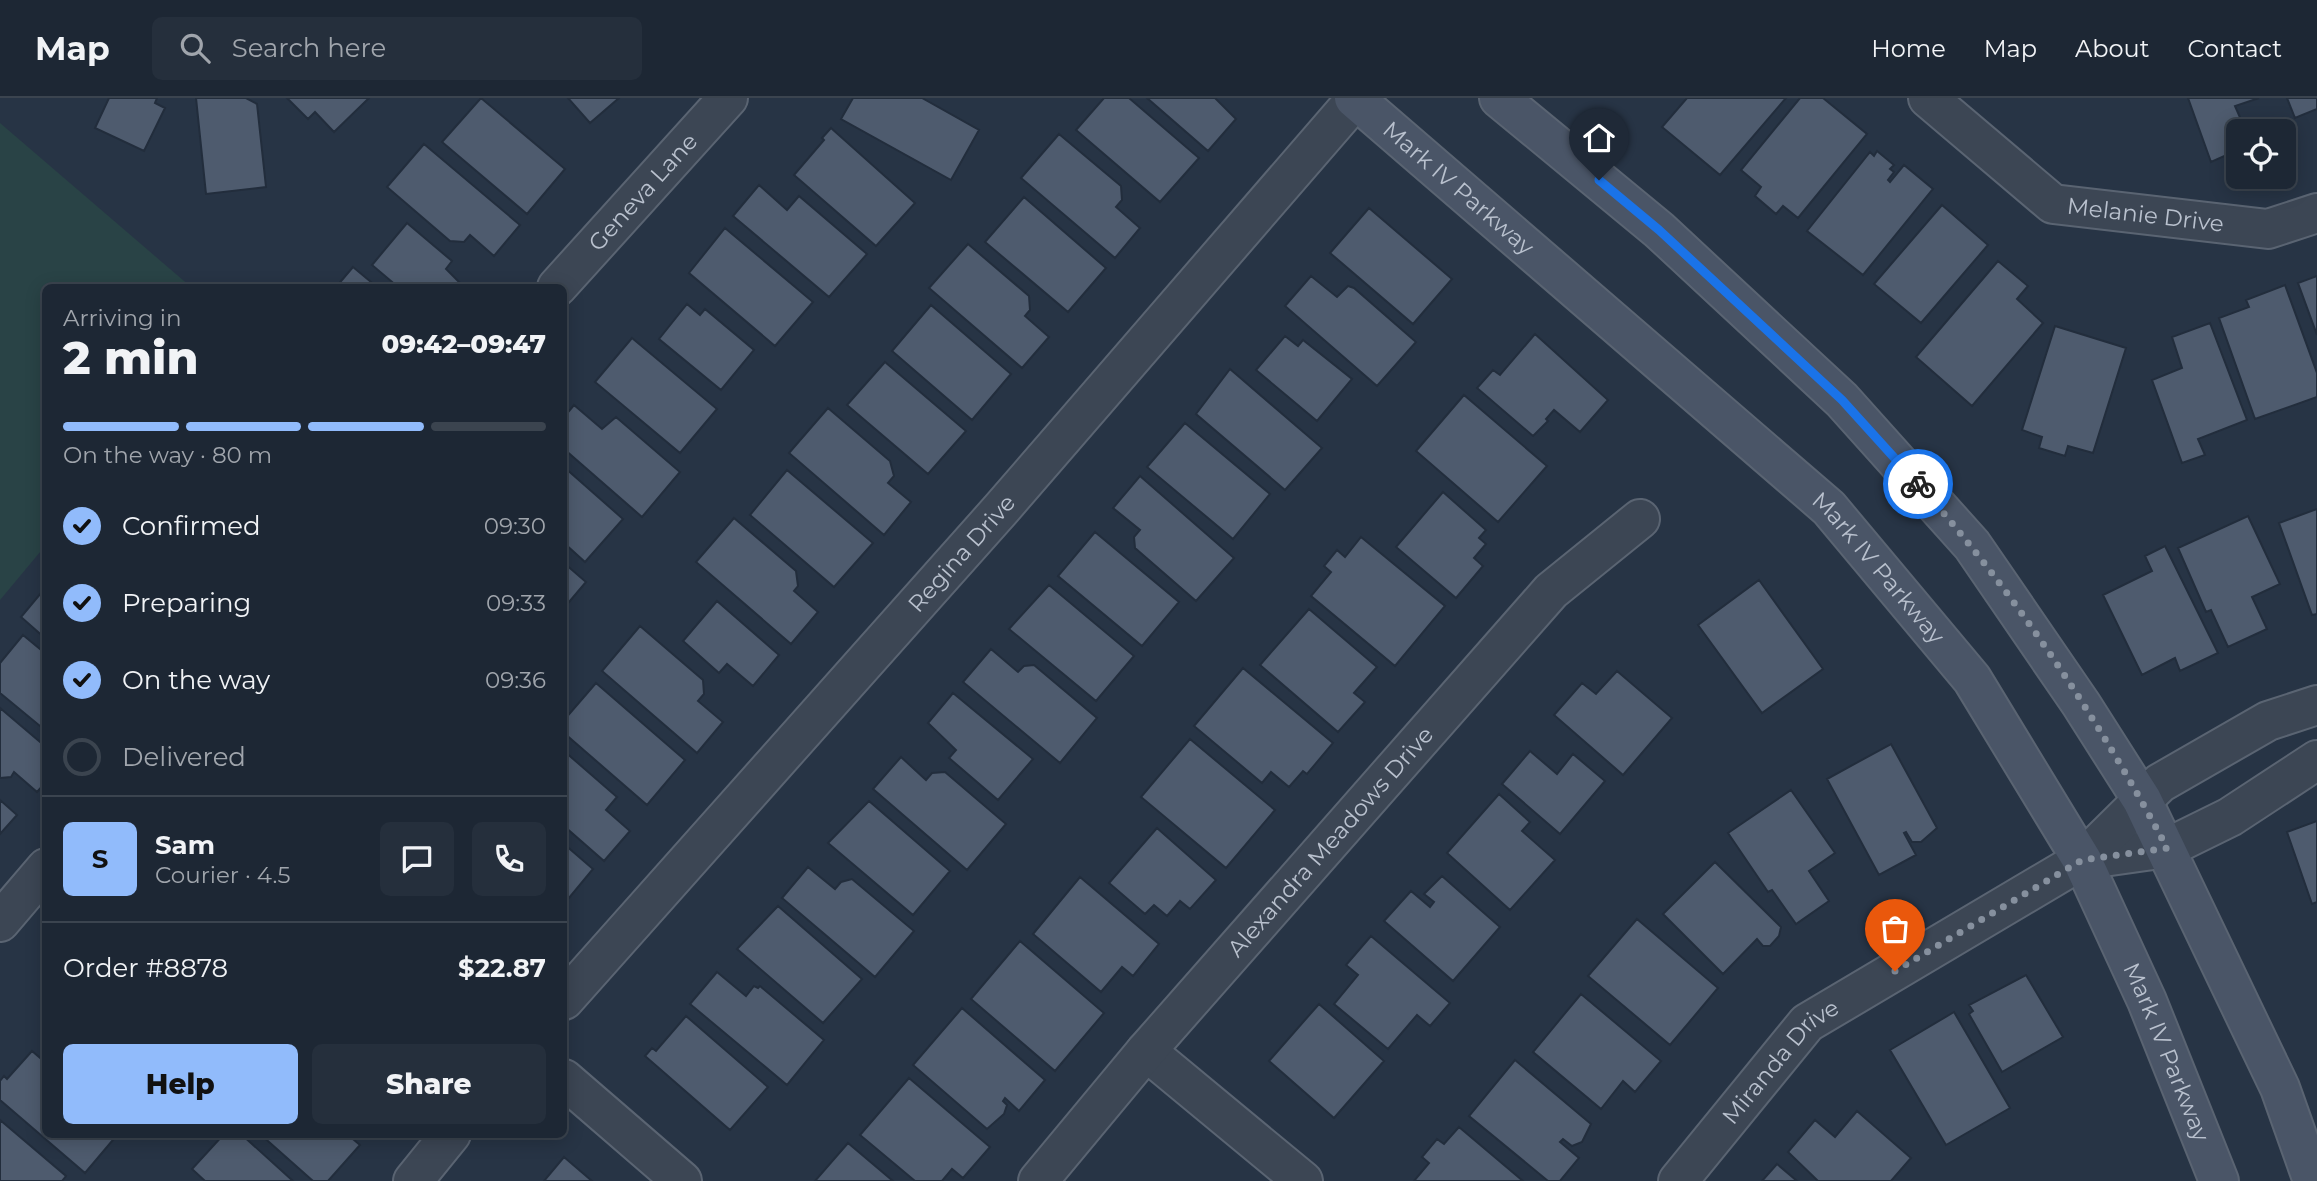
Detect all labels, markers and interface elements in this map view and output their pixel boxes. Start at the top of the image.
search box [152,17,642,80]
text: Map [35,28,110,68]
icon: search [176,29,214,67]
text: Search here [232,32,386,64]
text: Home [1871,34,1946,63]
text: Map [1984,34,2037,63]
text: About [2075,34,2149,63]
text: Contact [2187,34,2282,63]
pin [1569,108,1629,180]
street label: Mark IV Parkway [1377,115,1540,261]
icon: home [1580,119,1618,157]
map controls [2226,119,2296,189]
button: locate [2226,119,2296,189]
street label: Geneva Lane [582,127,703,257]
street label: Melanie Drive [2066,192,2225,238]
text: Arriving in [63,304,182,332]
text: 09:42–09:47 [382,328,546,360]
text: 2 min [63,329,198,386]
text: On the way · 80 m [63,441,272,469]
courier [1883,449,1953,519]
icon: bike [1899,465,1937,503]
street label: Mark IV Parkway [1806,486,1951,650]
street label: Regina Drive [902,489,1021,618]
icon: check [63,507,101,545]
text: Confirmed [122,510,261,542]
text: 09:30 [484,512,546,540]
icon: check [63,584,101,622]
text: Preparing [122,587,251,619]
text: 09:33 [486,589,546,617]
icon: check [63,661,101,699]
text: On the way [122,664,270,696]
text: 09:36 [485,666,546,694]
street label: Alexandra Meadows Drive [1222,721,1439,962]
text: Delivered [122,741,246,773]
button: chat [380,822,454,896]
button: phone [472,822,546,896]
text: Sam [155,829,215,861]
text: S [92,843,108,875]
text: Courier · 4.5 [155,861,290,889]
pin [1865,899,1925,971]
icon: bag [1876,910,1914,948]
text: Order #8878 [63,952,228,984]
text: $22.87 [458,952,546,984]
street label: Mark IV Parkway [2117,958,2216,1146]
street label: Miranda Drive [1716,993,1844,1130]
button: Help [63,1044,298,1124]
button: Share [312,1044,546,1124]

